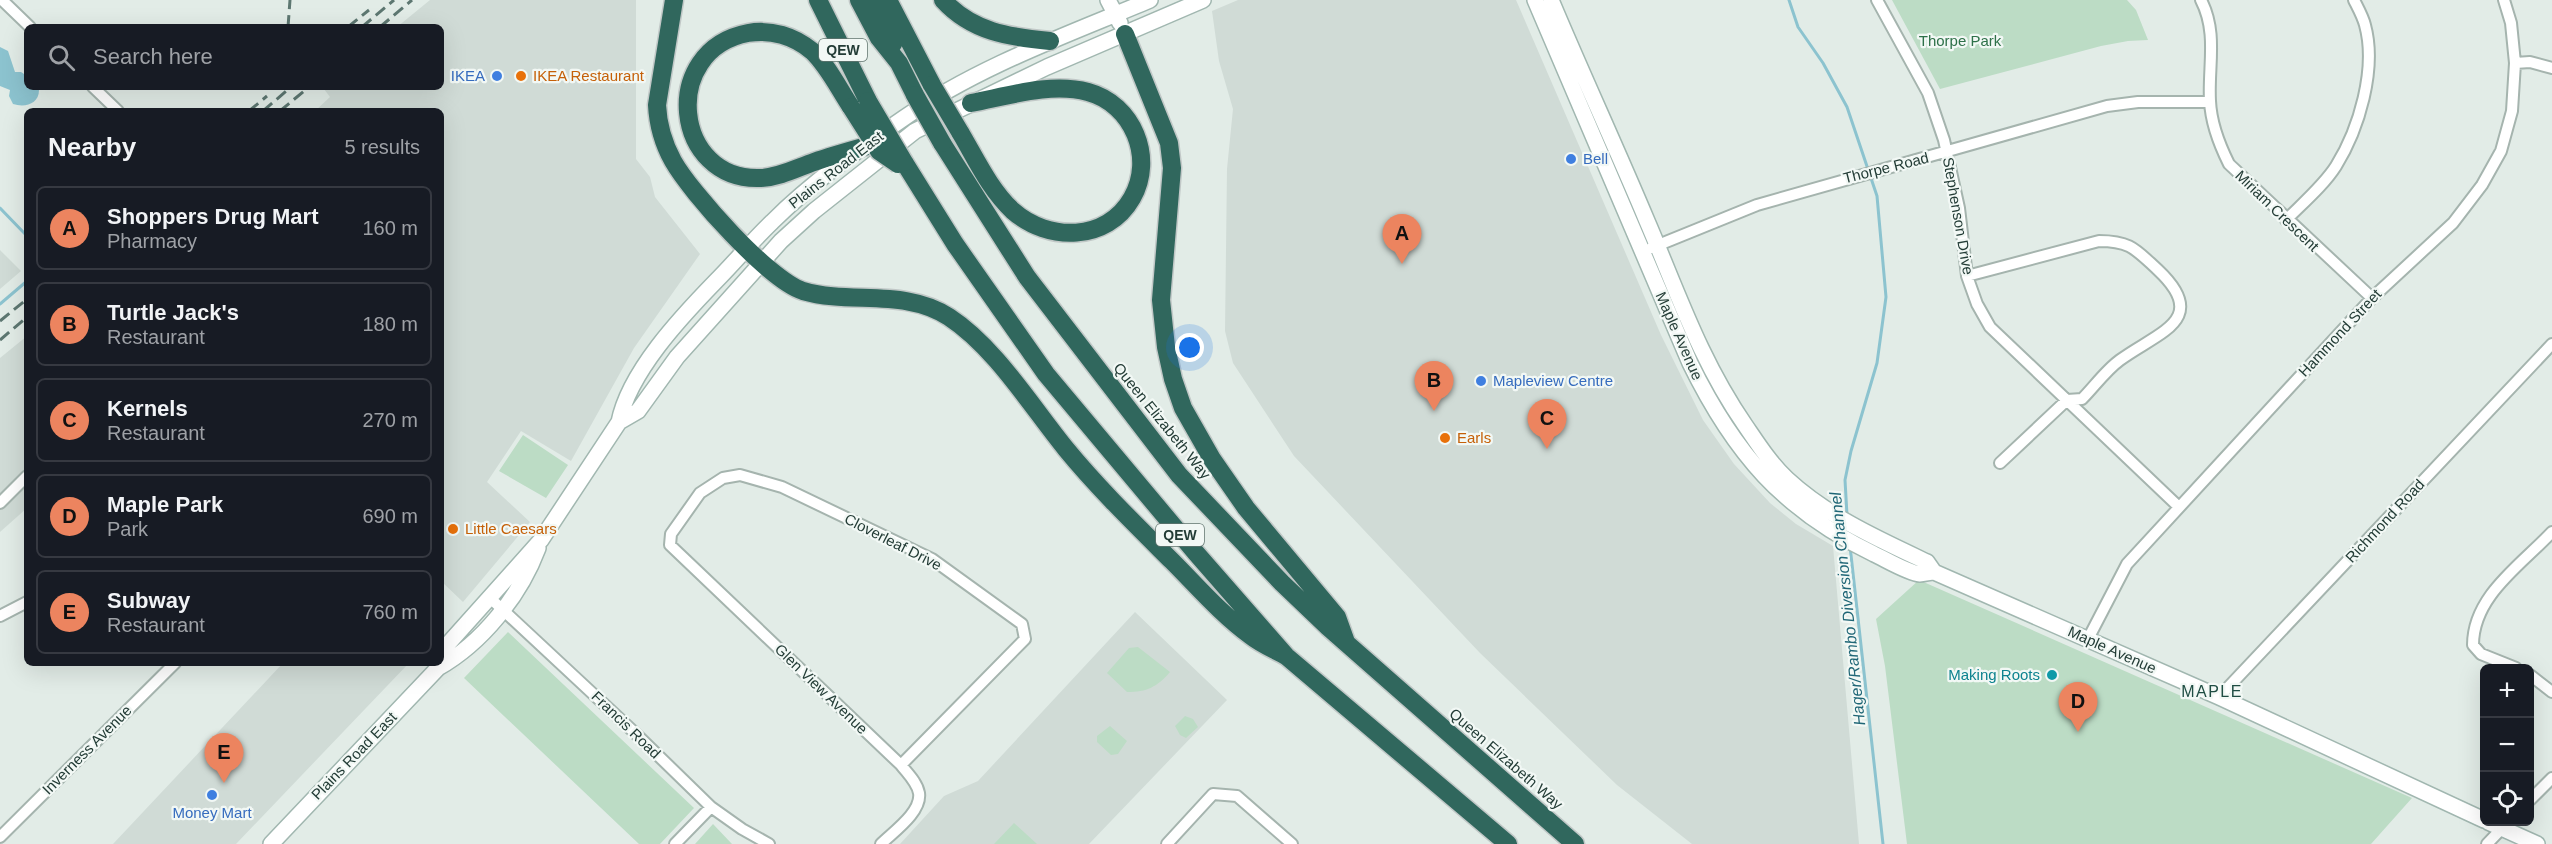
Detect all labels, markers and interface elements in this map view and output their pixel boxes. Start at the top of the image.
search box [24,24,444,90]
park label: Thorpe Park [1919,32,2002,49]
road number: QEW [819,39,867,61]
icon: search [45,41,78,74]
text: Search here [93,44,213,69]
place label: IKEA [451,67,485,84]
place label: IKEA Restaurant [533,67,645,84]
marker: IKEA [490,69,504,83]
marker: IKEA Restaurant [514,69,528,83]
street label: Plains Road East [785,127,887,212]
text: Nearby [48,132,136,162]
text: 5 results [344,136,420,158]
street label: Thorpe Road [1841,149,1930,186]
place label: Bell [1583,150,1608,167]
marker: Bell [1564,152,1578,166]
street label: Stephenson Drive [1940,156,1977,276]
street label: Miriam Crescent [2232,167,2323,255]
text: Shoppers Drug Mart [107,204,318,229]
pin: A [1382,214,1422,264]
text: A [62,217,77,239]
text: 160 m [362,217,418,239]
text: Pharmacy [107,230,197,252]
street label: Hammond Street [2295,285,2385,380]
street label: Maple Avenue [1652,289,1707,383]
text: Turtle Jack's [107,300,239,325]
text: B [62,313,77,335]
text: 180 m [362,313,418,335]
text: Restaurant [107,326,205,348]
your location [1175,333,1204,362]
street label: Queen Elizabeth Way [1110,359,1215,483]
pin: B [1414,362,1454,411]
place label: Mapleview Centre [1493,372,1613,389]
marker: Mapleview Centre [1474,374,1488,388]
text: Kernels [107,396,188,421]
pin: C [1528,400,1566,449]
text: C [62,409,77,431]
text: 270 m [362,409,418,431]
text: Restaurant [107,422,205,444]
place label: Earls [1457,429,1491,446]
marker: Earls [1438,431,1452,445]
street label: Richmond Road [2342,476,2428,566]
water label: Hager/Rambo Diversion Channel [1827,491,1868,727]
text: Maple Park [107,492,223,517]
text: D [62,505,77,527]
text: 690 m [362,505,418,527]
street label: Cloverleaf Drive [842,510,945,573]
text: Park [107,518,148,540]
place label: Little Caesars [465,520,557,537]
marker: Little Caesars [446,522,460,536]
road number: QEW [1156,524,1204,546]
text: Subway [107,588,190,613]
text: E [63,601,76,623]
text: 760 m [362,601,418,623]
text: Restaurant [107,614,205,636]
street label: Maple Avenue [2065,622,2159,677]
street label: Glen View Avenue [772,640,871,737]
map controls [2480,664,2534,826]
button: + [2480,664,2534,718]
place label: Making Roots [1948,666,2040,683]
marker: Making Roots [2045,668,2059,682]
pin: D [2058,682,2098,732]
district label: MAPLE [2181,683,2243,700]
street label: Francis Road [588,688,664,762]
street label: Inverness Avenue [39,702,135,798]
street label: Queen Elizabeth Way [1446,705,1567,813]
street label: Plains Road East [308,708,400,803]
button: − [2480,718,2534,772]
pin: E [204,734,244,783]
button: locate [2480,772,2534,826]
marker: Money Mart [205,788,219,802]
place label: Money Mart [172,804,252,821]

